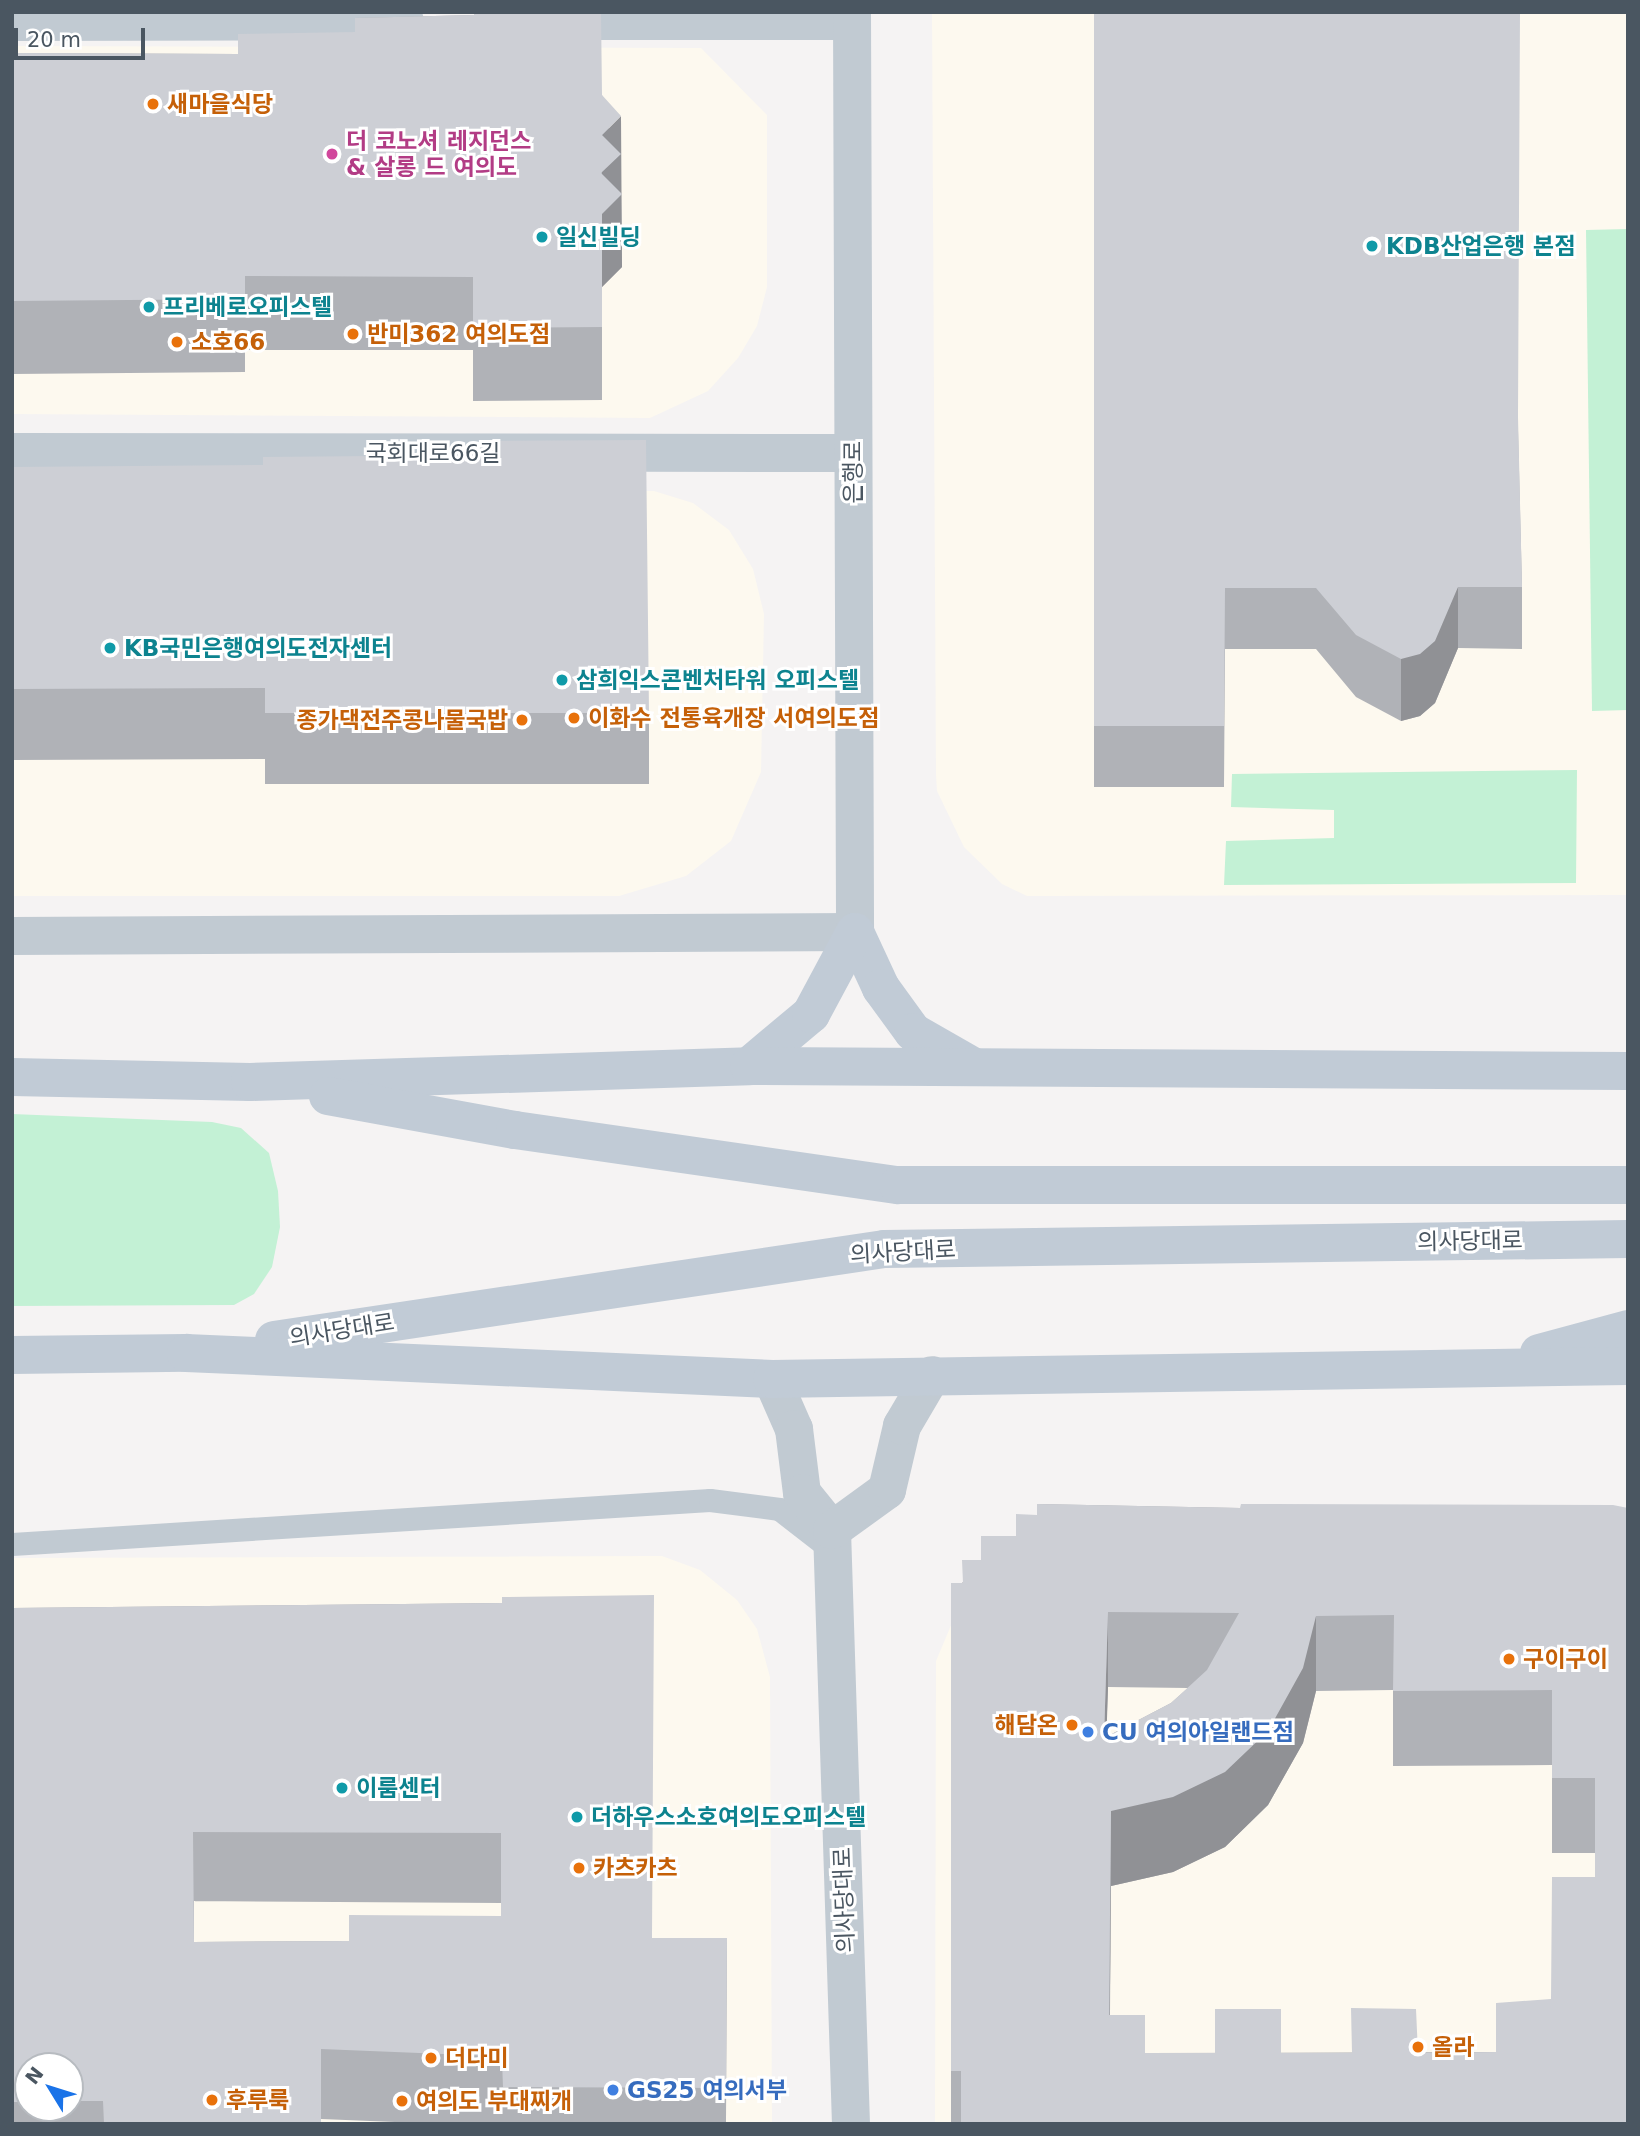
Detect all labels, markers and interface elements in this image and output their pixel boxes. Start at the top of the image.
scale bar [18,14,149,58]
text: 20 m [27,28,81,52]
place label: 새마을식당 [167,90,273,118]
marker: 새마을식당 [145,96,161,112]
place label: 더 코노셔 레지던스 & 살롱 드 여의도 [346,127,531,181]
marker: 더 코노셔 레지던스 & 살롱 드 여의도 [324,146,340,162]
place label: 일신빌딩 [556,223,641,251]
marker: 일신빌딩 [534,229,550,245]
place label: KDB산업은행 본점 [1386,232,1575,260]
marker: KDB산업은행 본점 [1364,238,1380,254]
place label: 프리베로오피스텔 [163,293,332,321]
marker: 프리베로오피스텔 [141,299,157,315]
place label: 반미362 여의도점 [367,320,550,348]
marker: 반미362 여의도점 [345,326,361,342]
place label: 소호66 [191,328,265,356]
marker: 소호66 [169,334,185,350]
street label: 국회대로66길 [365,439,501,467]
street label: 은행로 [839,440,867,504]
place label: KB국민은행여의도전자센터 [124,634,392,662]
marker: KB국민은행여의도전자센터 [102,640,118,656]
place label: 삼희익스콘벤처타워 오피스텔 [576,666,859,694]
marker: 삼희익스콘벤처타워 오피스텔 [554,672,570,688]
place label: 이화수 전통육개장 서여의도점 [588,704,879,732]
place label: 종가댁전주콩나물국밥 [296,706,508,734]
marker: 이화수 전통육개장 서여의도점 [566,710,582,726]
marker: 종가댁전주콩나물국밥 [514,712,530,728]
street label: 의사당대로 [1417,1226,1523,1256]
street label: 의사당대로 [849,1235,957,1269]
street label: 의사당대로 [288,1308,396,1352]
place label: 구이구이 [1523,1645,1608,1673]
marker: 구이구이 [1501,1651,1517,1667]
place label: 해담온 [995,1711,1058,1739]
marker: 해담온 [1064,1717,1080,1733]
place label: CU 여의아일랜드점 [1102,1718,1294,1746]
marker: CU 여의아일랜드점 [1080,1724,1096,1740]
place label: 이룸센터 [356,1774,441,1802]
marker: 이룸센터 [334,1780,350,1796]
place label: 더하우스소호여의도오피스텔 [591,1803,866,1831]
marker: 더하우스소호여의도오피스텔 [569,1809,585,1825]
street label: 의사당대로 [828,1847,860,1953]
place label: 카츠카츠 [593,1854,678,1882]
marker: 카츠카츠 [571,1860,587,1876]
place label: 올라 [1432,2033,1474,2061]
marker: 올라 [1410,2039,1426,2055]
place label: 더다미 [445,2044,508,2072]
marker: 더다미 [423,2050,439,2066]
north arrow [14,2052,84,2122]
text: N [20,2062,48,2088]
place label: GS25 여의서부 [627,2076,787,2104]
marker: GS25 여의서부 [605,2082,621,2098]
place label: 후루룩 [226,2086,289,2114]
place label: 여의도 부대찌개 [416,2087,572,2115]
marker: 후루룩 [204,2092,220,2108]
marker: 여의도 부대찌개 [394,2093,410,2109]

